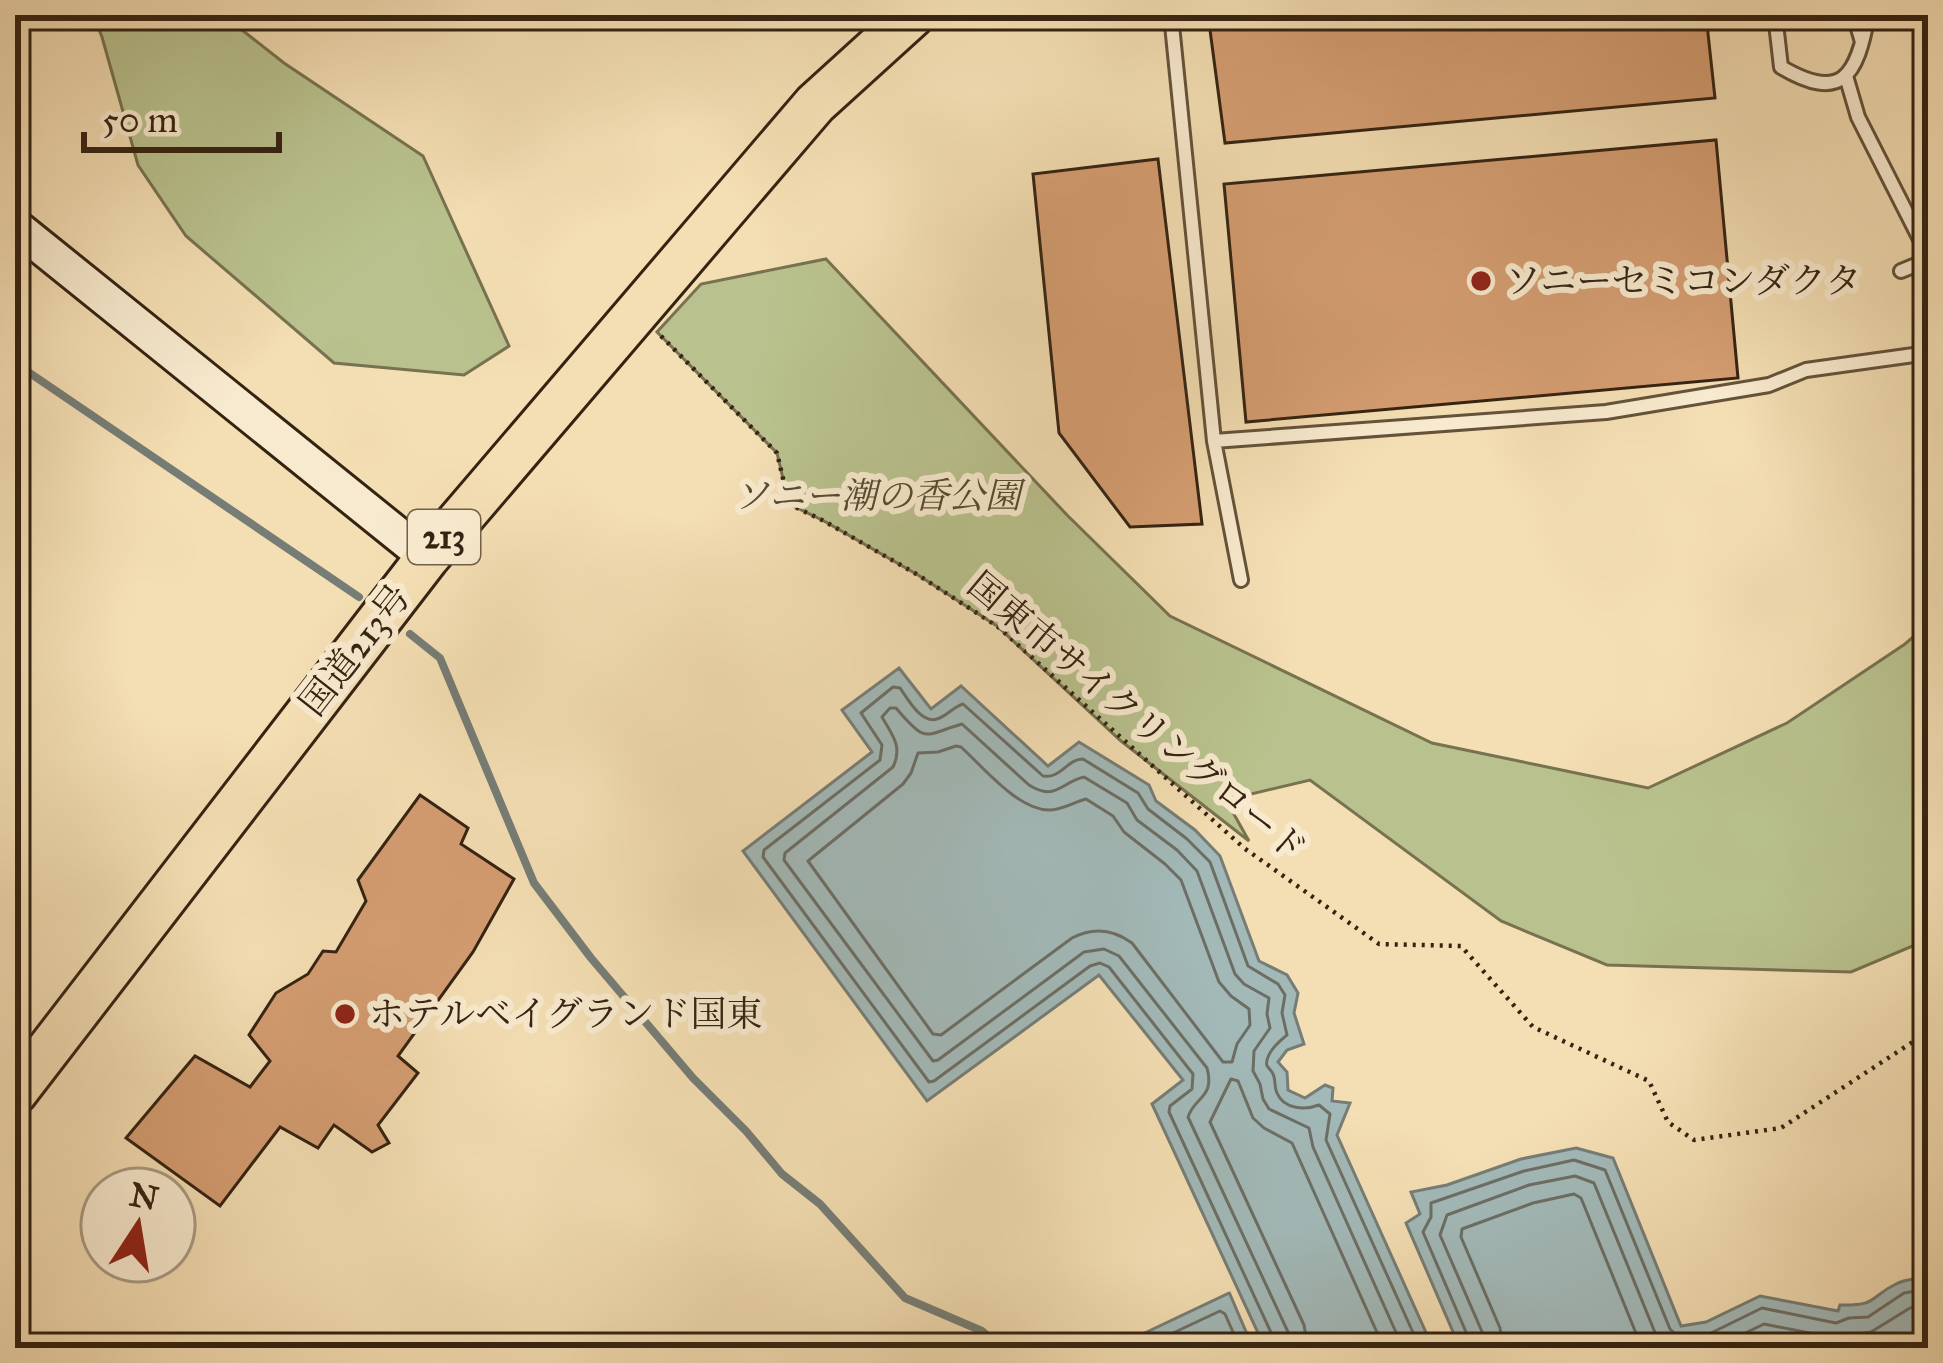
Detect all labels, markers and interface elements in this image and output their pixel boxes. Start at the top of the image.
scale bar [84,78,279,152]
text: 50 m [102,98,178,142]
place label: ソニーセミコンダクタ [1505,259,1861,303]
marker: ソニーセミコンダクタ [1468,268,1494,294]
park label: ソニー潮の香公園 [733,474,1026,518]
road number: 213 [408,510,480,564]
street label: 国東市サイクリングロード [959,563,1315,871]
street label: 国道213号 [290,576,420,724]
place label: ホテルベイグランド国東 [369,992,762,1036]
marker: ホテルベイグランド国東 [332,1001,358,1027]
north arrow [78,1165,198,1285]
text: N [126,1174,162,1219]

